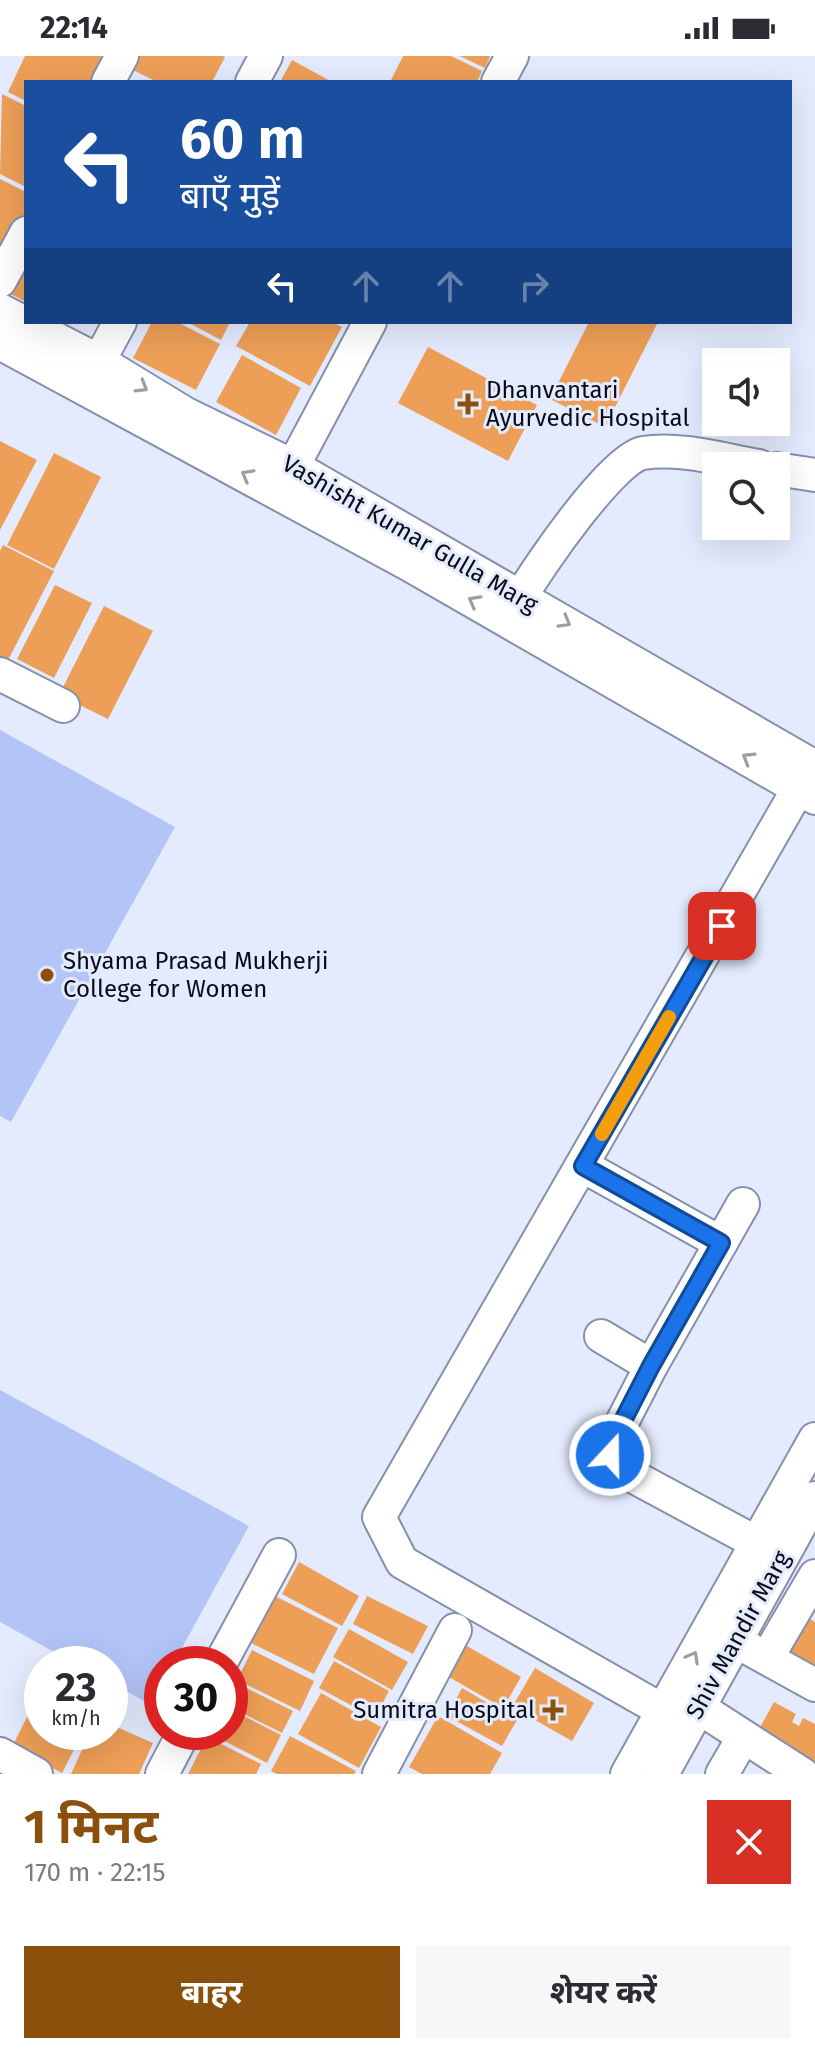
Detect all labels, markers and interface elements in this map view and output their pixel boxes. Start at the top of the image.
text: 22:14 [40,10,108,46]
text: 60 m [180,106,305,173]
icon: left [48,112,152,216]
text: बाएँ मुड़ें [180,174,280,218]
icon: left [260,264,304,308]
icon: ahead [344,264,388,308]
icon: ahead [428,264,472,308]
icon: right [512,264,556,308]
map controls [702,348,790,540]
button: sound [702,348,790,436]
place label: Dhanvantari Ayurvedic Hospital [486,376,689,432]
one-way arrow [133,377,148,393]
marker: Dhanvantari Ayurvedic Hospital [457,393,479,415]
street label: Vashisht Kumar Gulla Marg [277,449,543,619]
button: search [702,452,790,540]
one-way arrow [240,469,255,484]
one-way arrow [468,595,483,611]
one-way arrow [556,612,571,628]
one-way arrow [742,753,757,768]
pin [688,892,756,960]
icon: arrive [700,904,744,948]
place label: Shyama Prasad Mukherji College for Women [63,947,328,1003]
marker: Shyama Prasad Mukherji College for Women [38,966,56,984]
position arrow [568,1413,652,1497]
street label: Shiv Mandir Marg [680,1546,796,1724]
speed limit sign: 30 [144,1646,248,1750]
one-way arrow [683,1651,699,1666]
text: 23 [55,1664,97,1712]
place label: Sumitra Hospital [353,1696,535,1724]
marker: Sumitra Hospital [542,1699,564,1721]
text: km/h [51,1706,101,1730]
text: 1 मिनट [24,1798,158,1856]
button: close [707,1800,791,1884]
text: 170 m · 22:15 [24,1857,165,1888]
button: बाहर [24,1946,400,2038]
button: शेयर करें [416,1946,791,2038]

